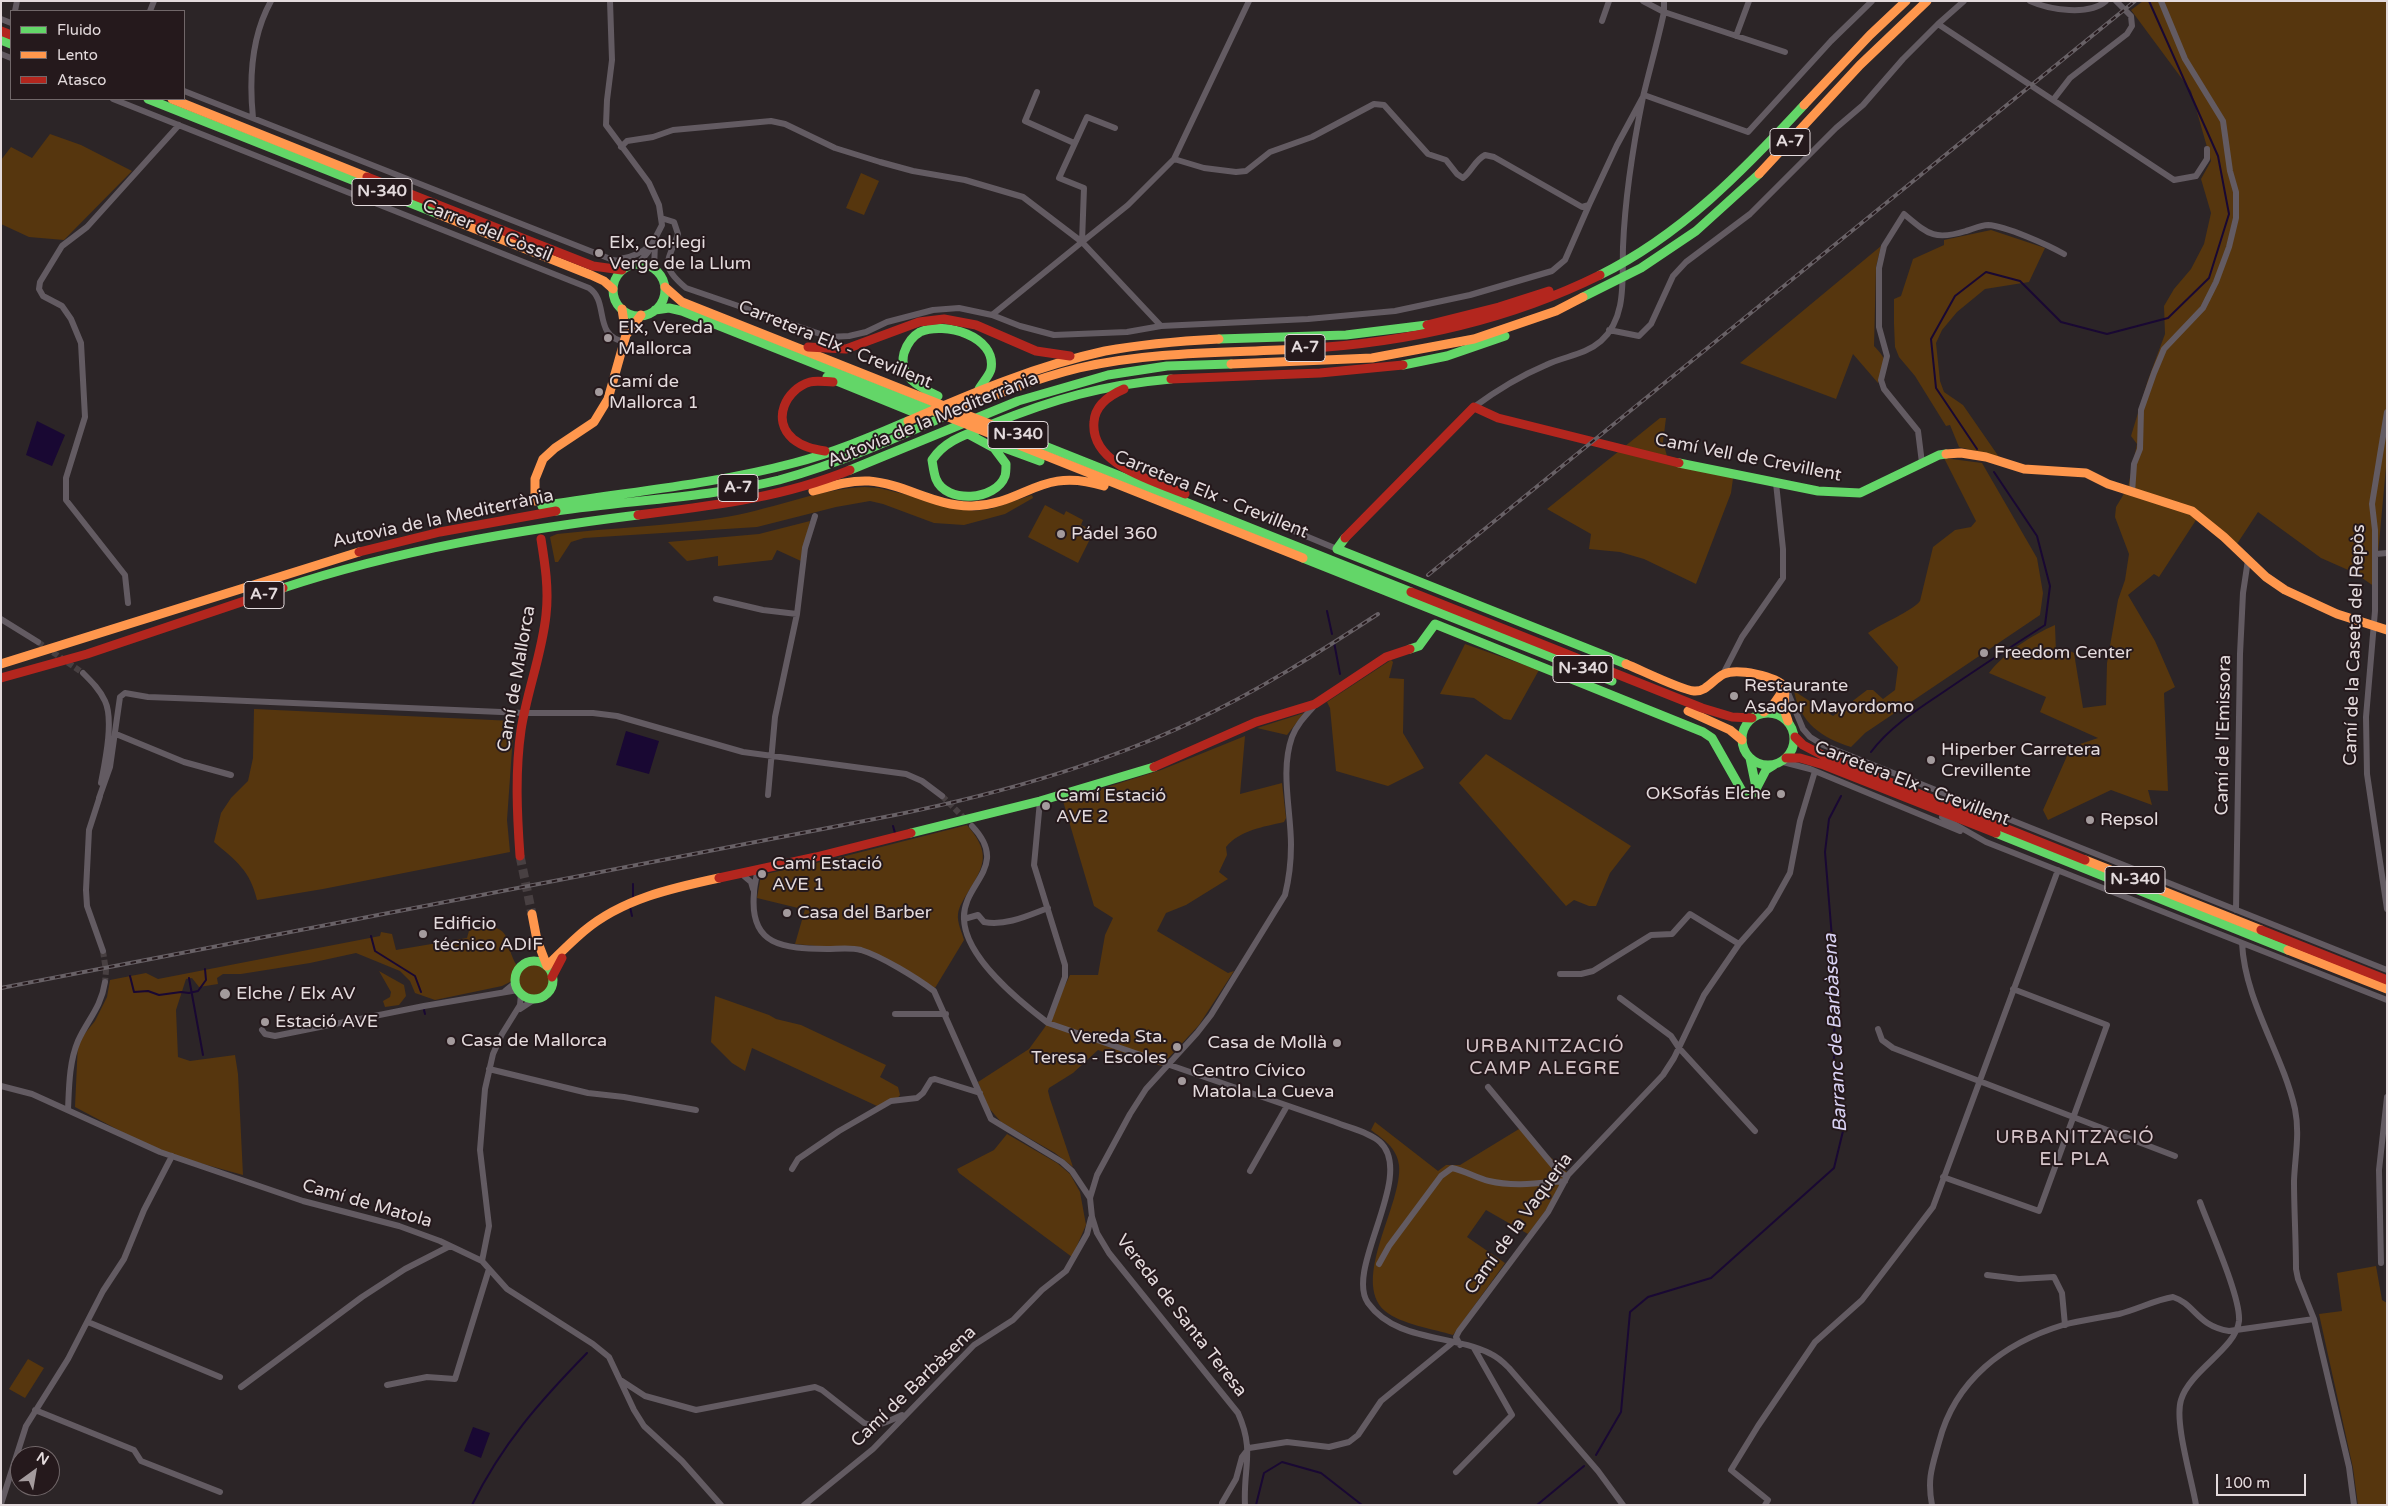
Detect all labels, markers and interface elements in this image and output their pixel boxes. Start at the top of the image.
legend [10,10,185,100]
text: Fluido [57,21,101,39]
text: Lento [57,46,98,64]
text: Atasco [57,71,106,89]
road number: A-7 [1770,128,1810,156]
road number: N-340 [352,178,412,206]
street label: Carrer del Còssil [419,195,555,267]
place label: Elx, Col·legi Verge de la Llum [609,232,751,274]
marker: Elx, Col·legi Verge de la Llum [593,247,605,259]
street label: Carretera Elx - Crevillent [735,296,935,394]
place label: Elx, Vereda Mallorca [618,317,713,359]
marker: Elx, Vereda Mallorca [602,332,614,344]
road number: A-7 [1285,334,1325,362]
street label: Autovia de la Mediterrània [824,368,1042,472]
place label: Camí de Mallorca 1 [609,371,699,414]
marker: Camí de Mallorca 1 [593,386,605,398]
road number: N-340 [988,422,1048,448]
street label: Camí Vell de Crevillent [1653,429,1843,487]
street label: Carretera Elx - Crevillent [1111,446,1311,544]
road number: A-7 [718,474,758,502]
street label: Autovia de la Mediterrània [330,485,556,553]
place label: Pádel 360 [1071,523,1157,545]
street label: Camí de la Caseta del Repòs [2340,524,2370,766]
marker: Pádel 360 [1055,528,1067,540]
road number: A-7 [244,582,284,608]
street label: Camí de Mallorca [493,604,541,754]
place label: Freedom Center [1994,642,2132,664]
marker: Freedom Center [1978,647,1990,659]
street label: Camí de l'Emissora [2212,655,2236,815]
road number: N-340 [1553,656,1613,682]
place label: Restaurante Asador Mayordomo [1744,675,1914,718]
marker: Restaurante Asador Mayordomo [1728,690,1740,702]
street label: Carretera Elx - Crevillent [1811,737,2013,831]
place label: Hiperber Carretera Crevillente [1941,739,2101,782]
marker: Hiperber Carretera Crevillente [1925,754,1937,766]
place label: OKSofás Elche [1646,783,1771,805]
place label: Camí Estació AVE 2 [1056,785,1166,828]
marker: OKSofás Elche [1775,788,1787,800]
marker: Camí Estació AVE 2 [1040,800,1052,812]
place label: Repsol [2100,809,2158,831]
marker: Repsol [2084,814,2096,826]
place label: Camí Estació AVE 1 [772,853,882,896]
road number: N-340 [2105,866,2165,894]
marker: Camí Estació AVE 1 [756,868,768,880]
place label: Casa del Barber [797,902,932,924]
marker: Casa del Barber [781,907,793,919]
place label: Edificio técnico ADIF [433,913,543,956]
marker: Edificio técnico ADIF [417,928,429,940]
water label: Barranc de Barbàsena [1819,933,1853,1133]
place label: Elche / Elx AV [236,983,356,1005]
marker: Elche / Elx AV [218,987,232,1001]
place label: Estació AVE [275,1011,378,1033]
marker: Estació AVE [259,1016,271,1028]
place label: Vereda Sta. Teresa - Escoles [1031,1026,1167,1068]
place label: Casa de Mallorca [461,1030,607,1052]
place label: Casa de Mollà [1208,1032,1327,1054]
marker: Casa de Mallorca [445,1035,457,1047]
district label: URBANITZACIÓ CAMP ALEGRE [1464,1036,1626,1080]
marker: Casa de Mollà [1331,1037,1343,1049]
marker: Vereda Sta. Teresa - Escoles [1171,1041,1183,1053]
place label: Centro Cívico Matola La Cueva [1192,1060,1334,1102]
marker: Centro Cívico Matola La Cueva [1176,1075,1188,1087]
district label: URBANITZACIÓ EL PLA [1994,1127,2156,1171]
street label: Camí de la Vaqueria [1460,1149,1578,1299]
street label: Camí de Matola [300,1175,434,1233]
street label: Vereda de Santa Teresa [1111,1231,1251,1401]
street label: Camí de Barbàsena [847,1322,981,1452]
north arrow [10,1446,60,1496]
text: N [33,1449,52,1469]
scale bar [2218,1464,2308,1496]
text: 100 m [2224,1474,2270,1492]

